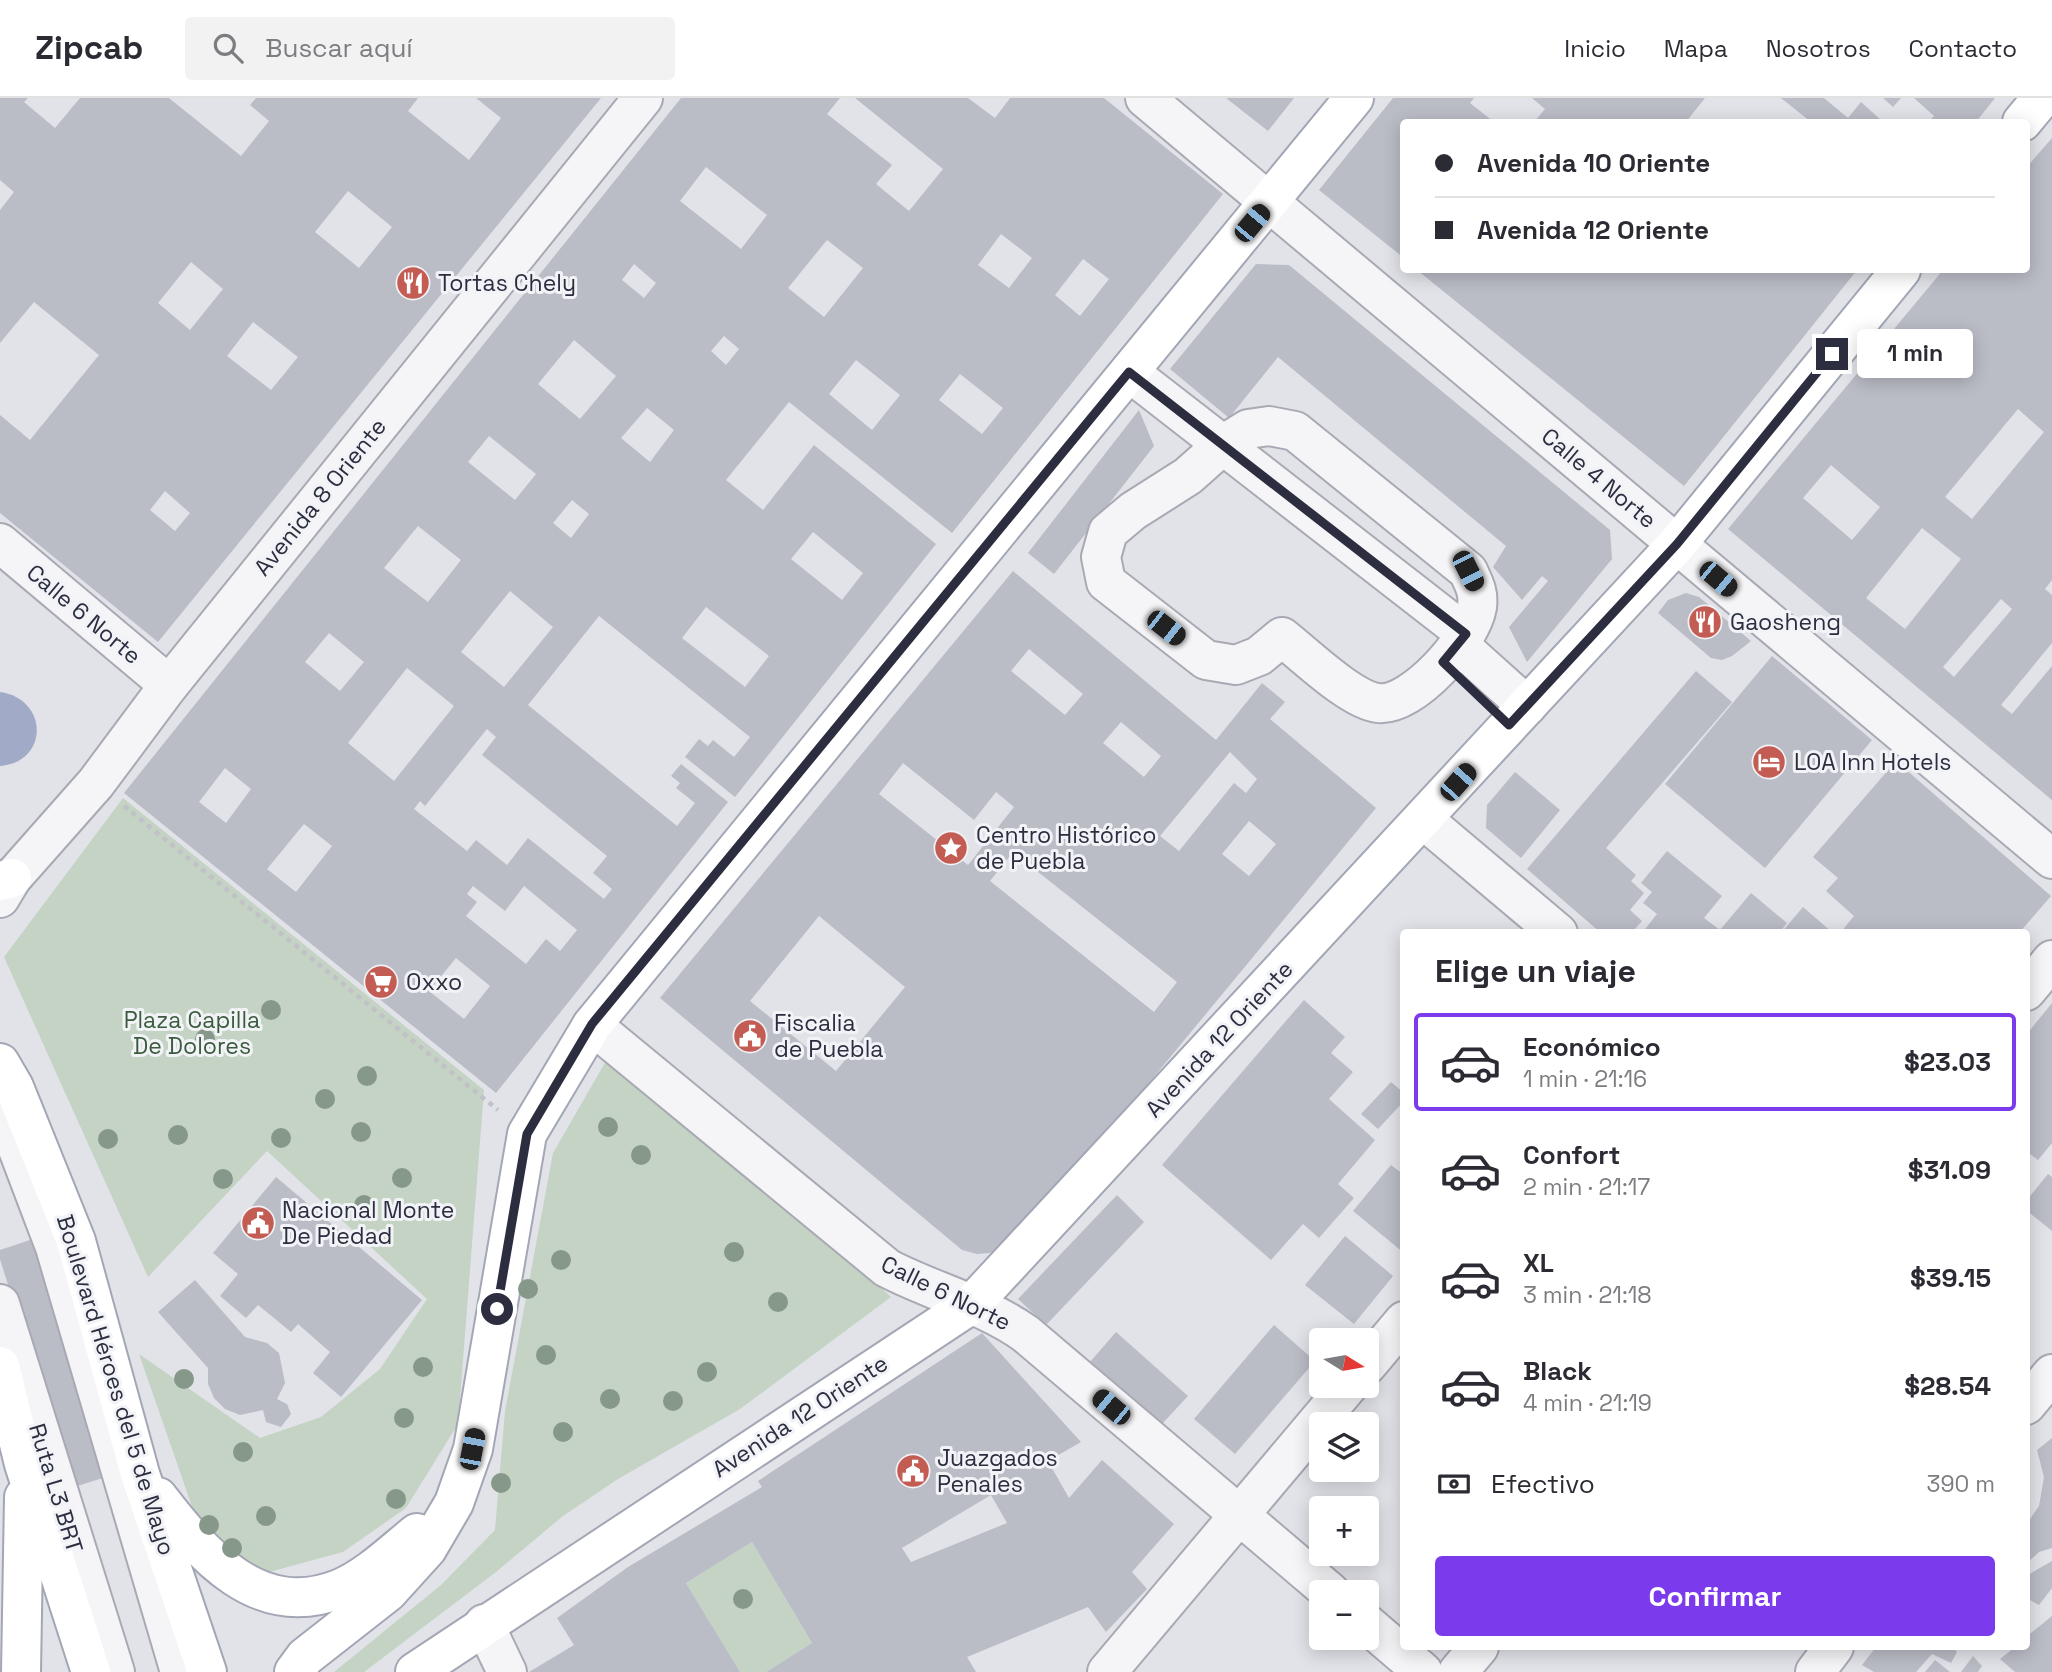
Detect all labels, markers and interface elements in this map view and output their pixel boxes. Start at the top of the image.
search box [185,17,675,80]
text: Zipcab [35,27,143,69]
icon: search [209,29,247,67]
text: Buscar aquí [265,31,413,65]
text: Inicio [1564,33,1626,64]
text: Mapa [1664,33,1728,64]
text: Nosotros [1766,33,1871,64]
text: Contacto [1909,33,2017,64]
text: Avenida 10 Oriente [1477,146,1710,180]
car [1231,200,1274,246]
text: Avenida 12 Oriente [1477,213,1709,247]
restaurant icon: Tortas Chely [394,264,432,302]
place label: Tortas Chely [438,268,576,298]
callout: 1 min [1856,330,1972,378]
route end [1816,338,1848,370]
text: 1 min [1887,338,1943,368]
street label: Avenida 8 Oriente [247,412,393,582]
street label: Calle 4 Norte [1535,421,1663,535]
car [1450,548,1487,594]
street label: Calle 6 Norte [20,557,148,671]
car [1696,557,1741,601]
restaurant icon: Gaosheng [1686,603,1724,641]
car [1143,607,1190,649]
place label: Gaosheng [1730,607,1841,637]
hotel icon: LOA Inn Hotels [1750,743,1788,781]
place label: LOA Inn Hotels [1794,747,1951,777]
car [1437,759,1480,805]
place label: Centro Histórico de Puebla [976,820,1156,876]
place icon: Centro Histórico de Puebla [932,829,970,867]
text: Elige un viaje [1435,951,1636,991]
street label: Avenida 12 Oriente [1139,954,1299,1124]
supermarket icon: Oxxo [362,963,400,1001]
place label: Oxxo [406,967,462,997]
park label: Plaza Capilla De Dolores [124,1005,260,1061]
place label: Fiscalia de Puebla [774,1008,884,1064]
public building icon: Fiscalia de Puebla [731,1017,769,1055]
text: Económico [1523,1030,1661,1064]
icon: car [1439,1031,1502,1094]
text: $23.03 [1904,1045,1991,1079]
text: 1 min · 21:16 [1523,1064,1647,1094]
text: Confort [1523,1138,1620,1172]
icon: car [1439,1139,1502,1202]
text: $31.09 [1908,1153,1991,1187]
text: 2 min · 21:17 [1523,1172,1650,1202]
place label: Nacional Monte De Piedad [282,1195,454,1251]
public building icon: Nacional Monte De Piedad [239,1204,277,1242]
street label: Boulevard Héroes del 5 de Mayo [50,1211,182,1559]
text: XL [1523,1246,1554,1280]
icon: car [1439,1247,1502,1310]
street label: Calle 6 Norte [876,1249,1016,1337]
text: $39.15 [1910,1261,1991,1295]
text: 3 min · 21:18 [1523,1280,1652,1310]
route start [481,1293,513,1325]
north arrow [1309,1328,1379,1398]
map controls [1309,1328,1379,1650]
street label: Avenida 12 Oriente [706,1348,894,1484]
text: Black [1523,1354,1592,1388]
icon: car [1439,1355,1502,1418]
text: $28.54 [1904,1369,1991,1403]
car [1089,1385,1134,1429]
text: 4 min · 21:19 [1523,1388,1652,1418]
button: layers [1309,1412,1379,1482]
street label: Ruta L3 BRT [22,1420,90,1556]
car [458,1426,487,1472]
place label: Juazgados Penales [937,1443,1058,1499]
public building icon: Juazgados Penales [894,1452,932,1490]
icon: cash [1435,1465,1473,1503]
text: Efectivo [1491,1467,1595,1501]
text: 390 m [1927,1469,1995,1499]
button: + [1309,1496,1379,1566]
button: Confirmar [1435,1556,1995,1636]
button: − [1309,1580,1379,1650]

